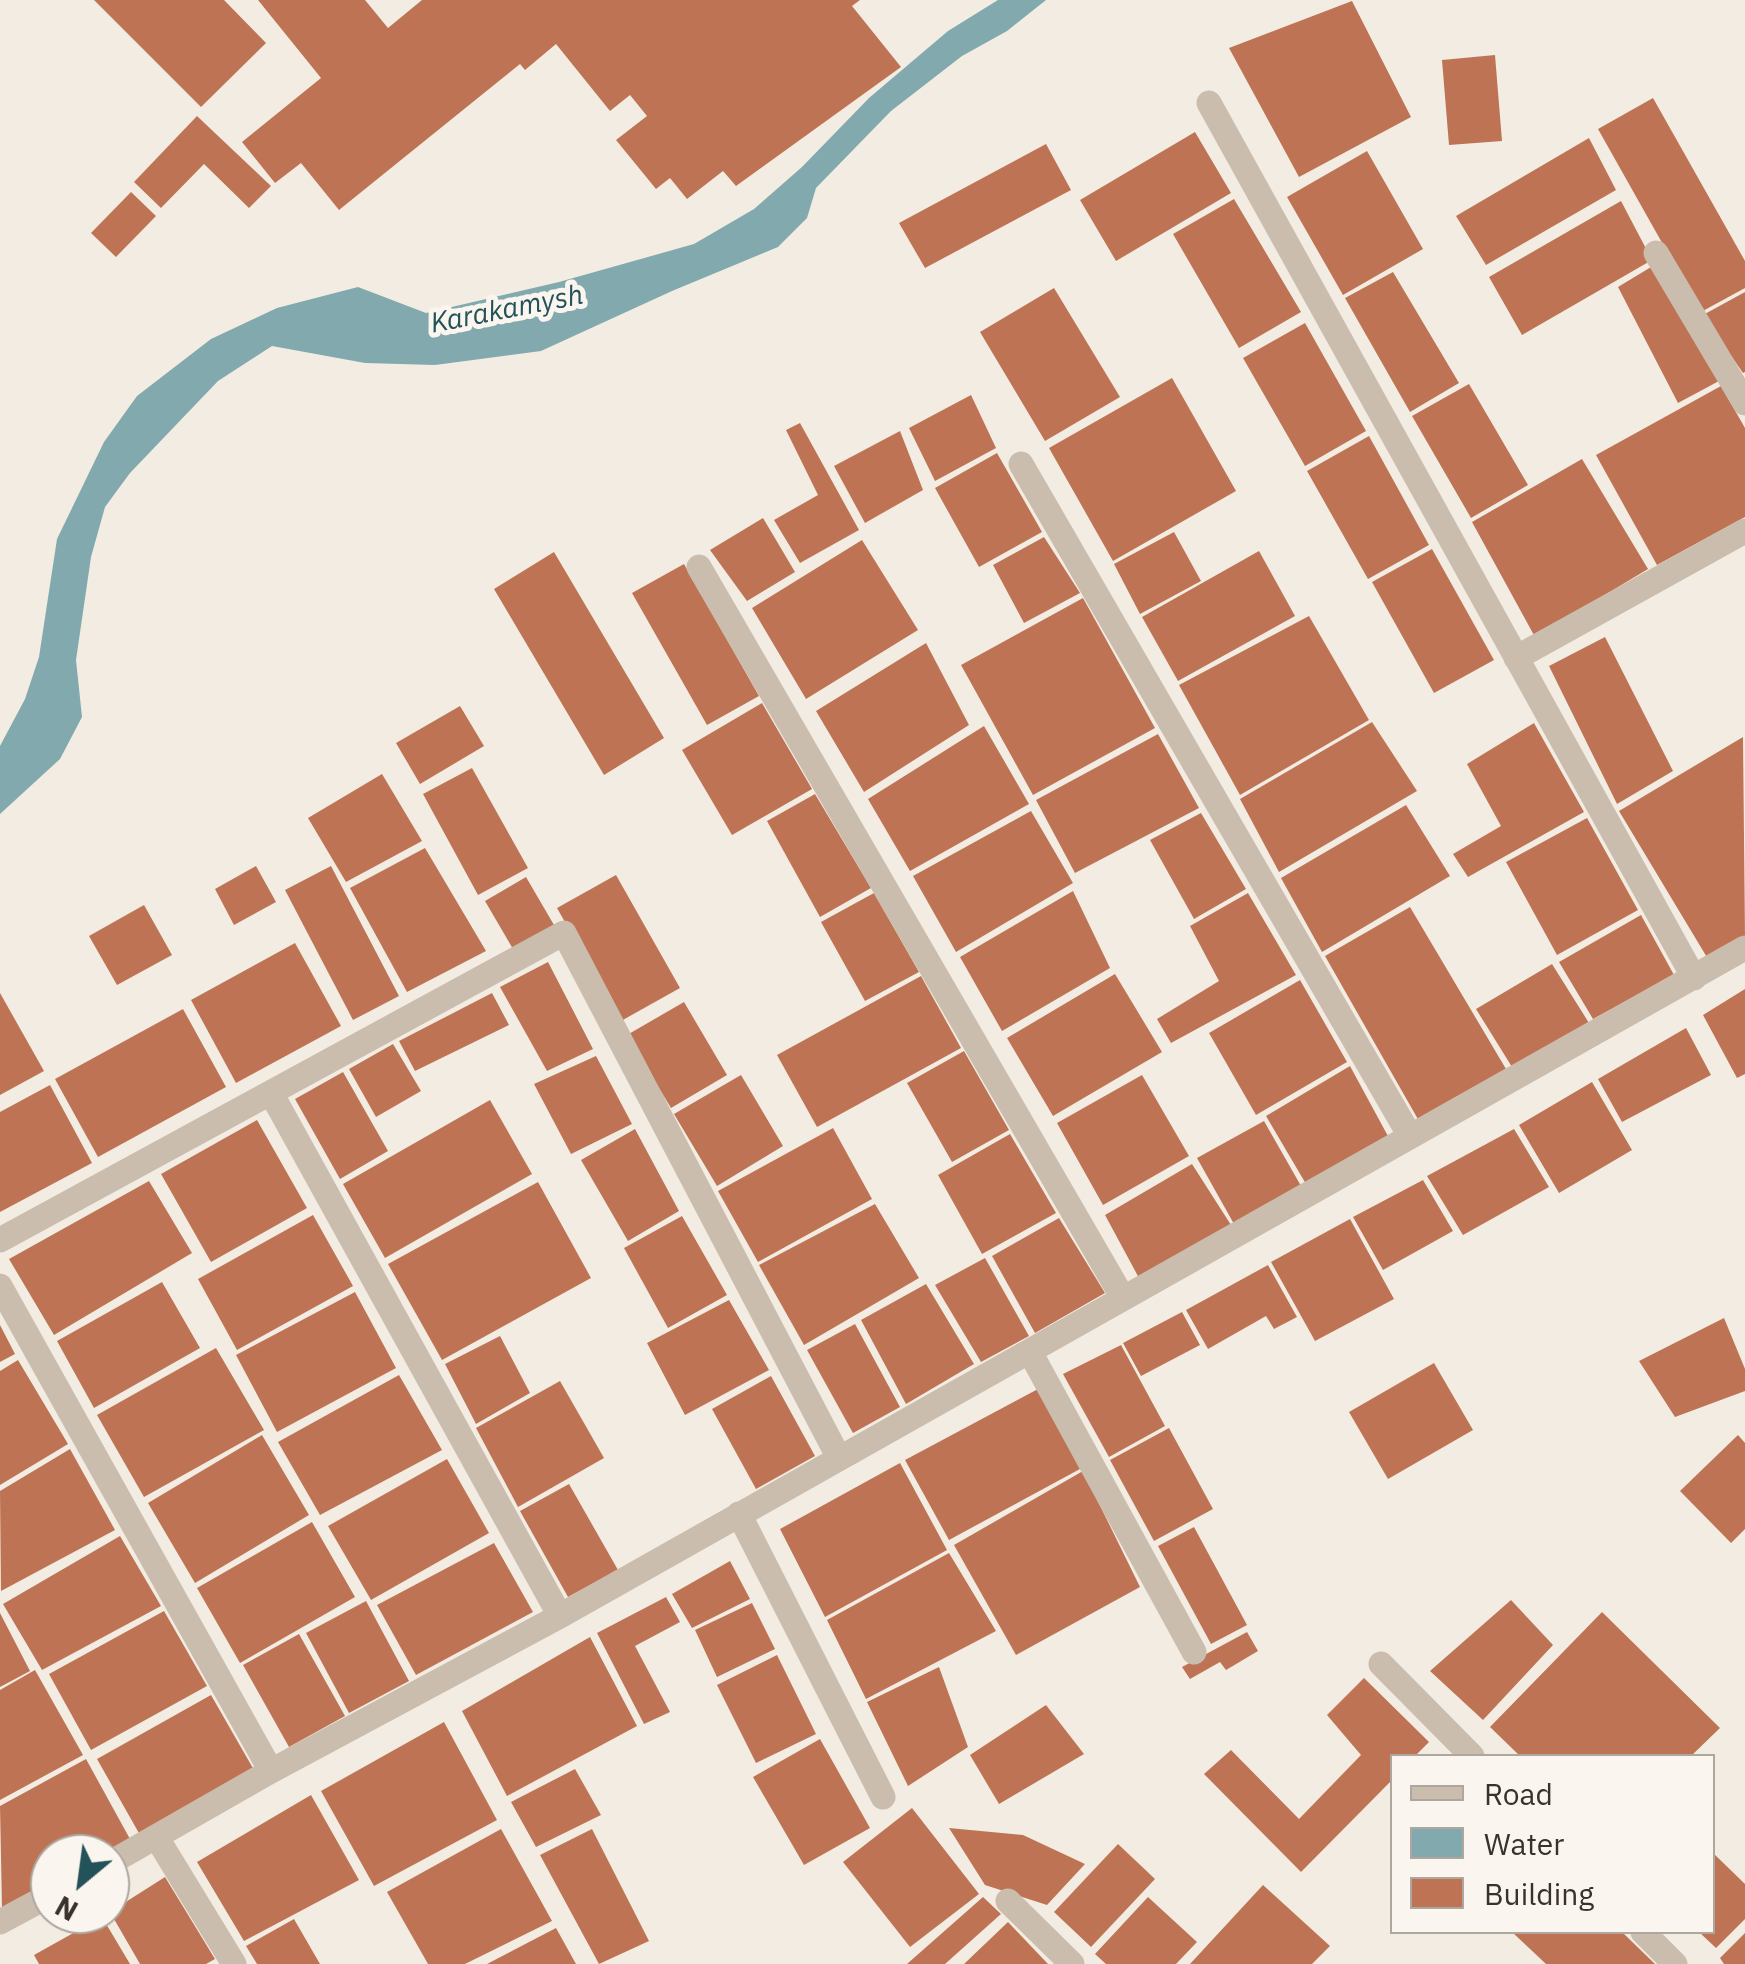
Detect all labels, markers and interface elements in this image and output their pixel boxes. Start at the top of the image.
water label: Karakamysh [428,279,586,341]
legend [1390,1754,1715,1934]
text: Road [1484,1774,1553,1813]
text: Water [1484,1824,1564,1863]
north arrow [30,1834,130,1934]
text: Building [1484,1874,1594,1913]
text: N [48,1888,84,1930]

